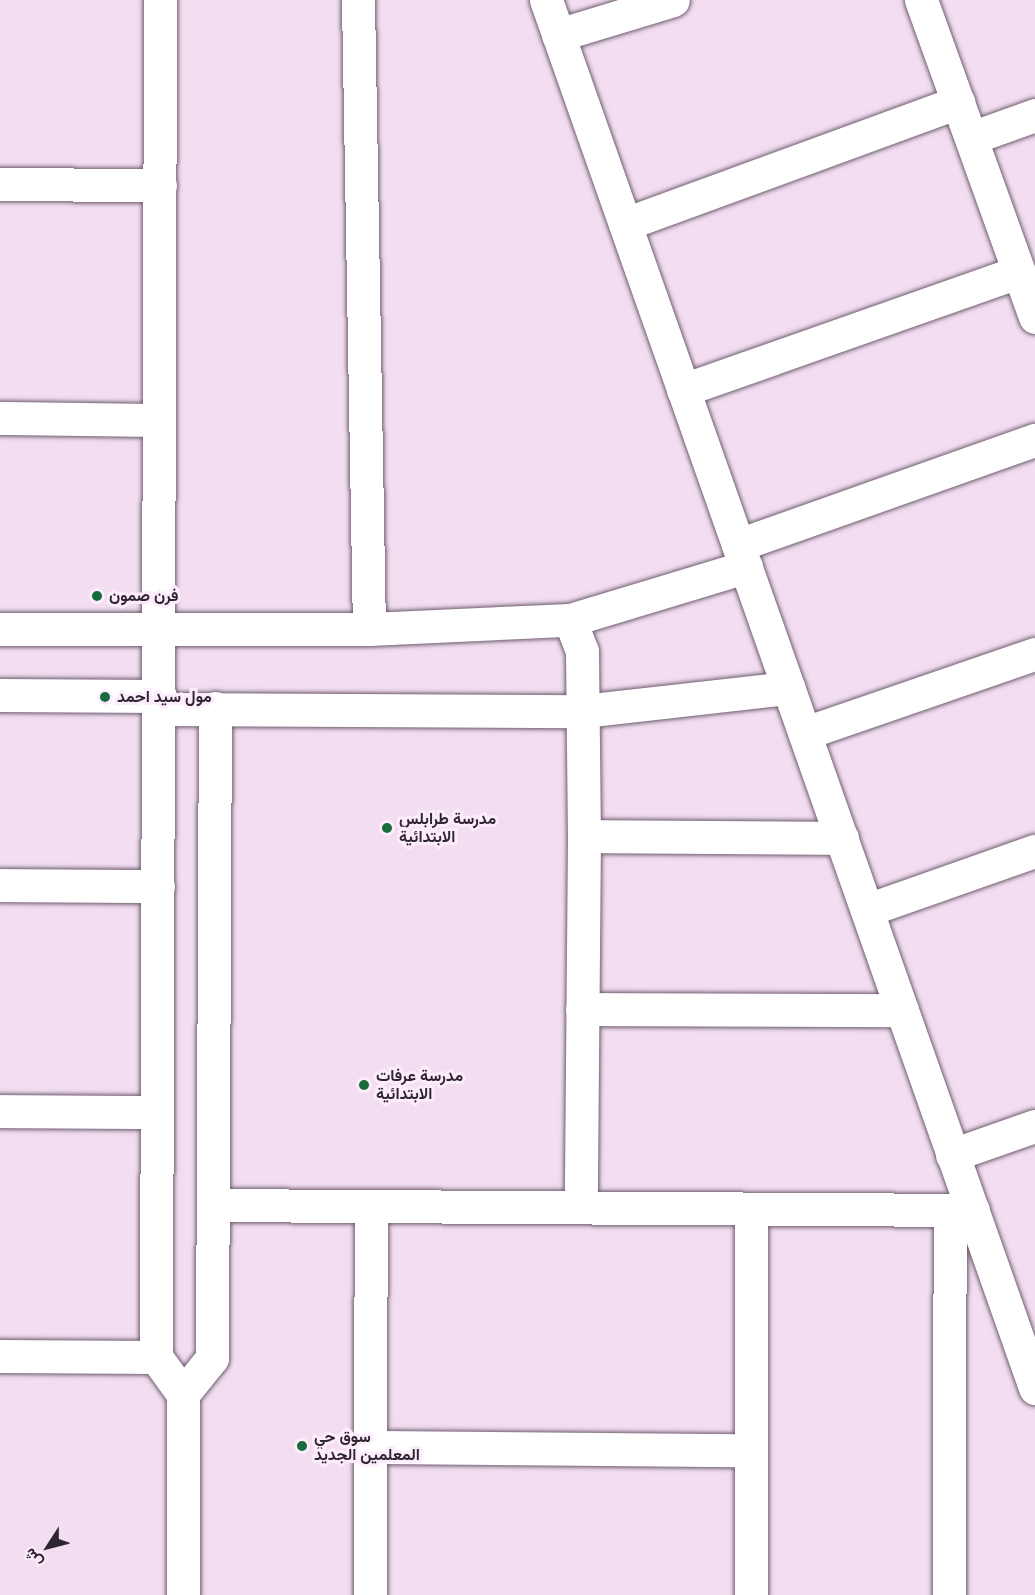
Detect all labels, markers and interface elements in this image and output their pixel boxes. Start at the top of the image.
place label: فرن صمون [109,586,179,606]
marker: فرن صمون [90,589,104,603]
place label: مول سيد احمد [117,687,212,707]
marker: مول سيد احمد [98,690,112,704]
place label: مدرسة طرابلس الابتدائية [399,809,496,847]
marker: مدرسة طرابلس الابتدائية [380,821,394,835]
place label: مدرسة عرفات الابتدائية [376,1066,463,1104]
marker: مدرسة عرفات الابتدائية [357,1078,371,1092]
place label: سوق حي المعلمين الجديد [314,1427,420,1465]
marker: سوق حي المعلمين الجديد [295,1439,309,1453]
north arrow [18,1517,78,1577]
text: ش [21,1545,46,1571]

